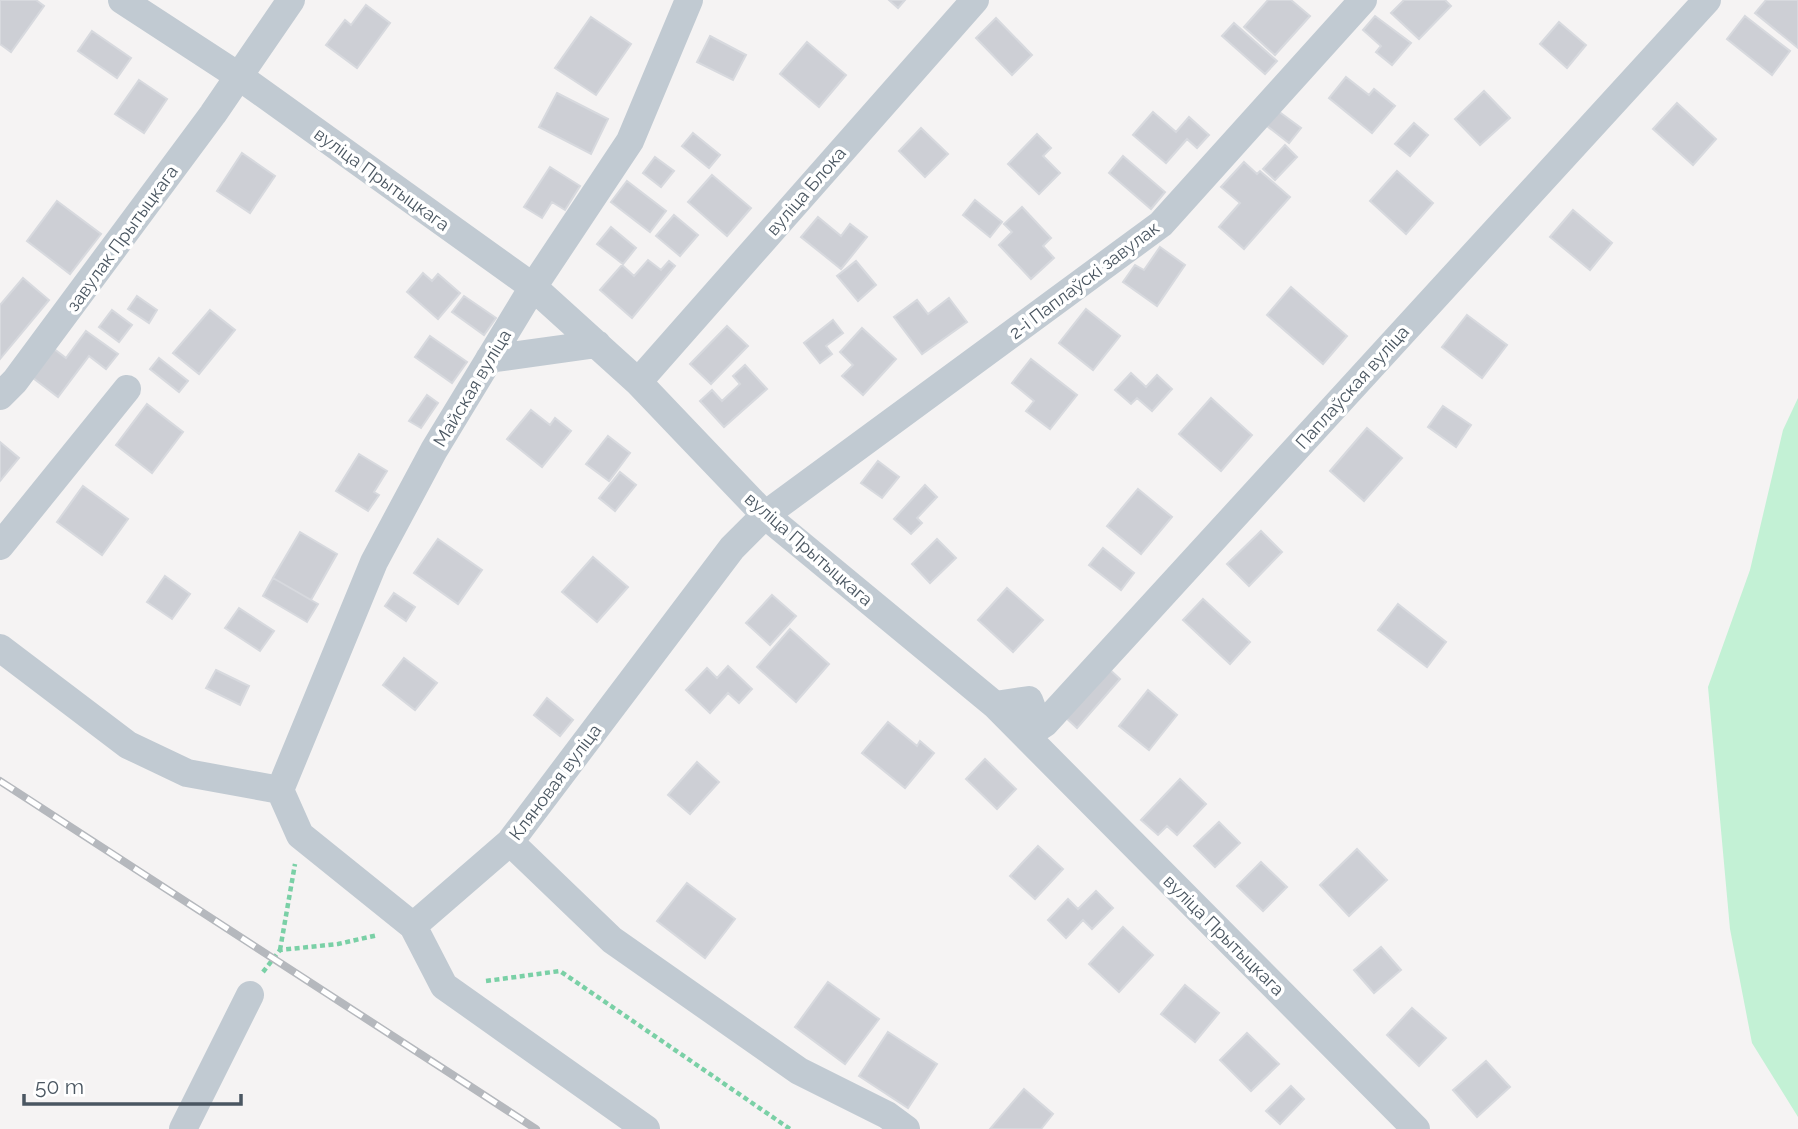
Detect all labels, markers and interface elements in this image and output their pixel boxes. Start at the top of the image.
street label: вуліца Прытыцкага [310,123,454,235]
street label: вуліца Блока [762,143,850,239]
street label: завулак Прытыцкага [62,161,182,315]
street label: 2-і Паплаўскі завулак [1005,217,1163,343]
street label: Паплаўская вуліца [1291,321,1413,453]
street label: Майская вуліца [429,326,515,450]
street label: вуліца Прытыцкага [741,488,877,610]
street label: Кляновая вуліца [505,720,605,844]
street label: вуліца Прытыцкага [1159,870,1289,1000]
scale bar [24,1062,242,1106]
text: 50 m [35,1074,84,1099]

